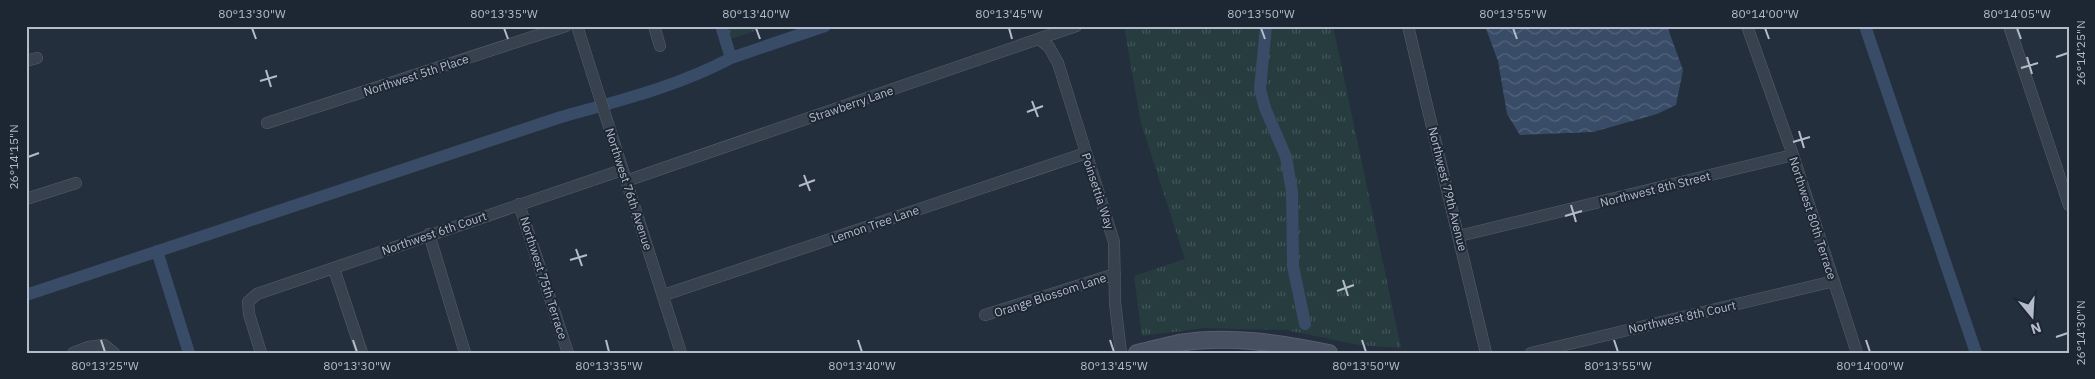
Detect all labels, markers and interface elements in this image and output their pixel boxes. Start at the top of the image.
text: 80°13'30"W [218,6,286,21]
text: 80°13'35"W [470,6,538,21]
text: 80°13'40"W [722,6,790,21]
text: 80°13'45"W [975,6,1043,21]
text: 80°13'50"W [1227,6,1295,21]
text: 80°13'55"W [1479,6,1547,21]
text: 80°14'00"W [1731,6,1799,21]
text: 80°14'05"W [1983,6,2051,21]
text: 26°14'25"N [2073,20,2088,86]
street label: Northwest 5th Place [362,51,471,99]
street label: Strawberry Lane [807,82,896,125]
text: 26°14'15"N [6,124,21,190]
street label: Northwest 79th Avenue [1425,125,1471,253]
street label: Northwest 76th Avenue [602,126,656,252]
street label: Poinsettia Way [1079,151,1117,231]
street label: Northwest 80th Terrace [1786,155,1840,281]
street label: Northwest 8th Street [1598,168,1712,210]
street label: Lemon Tree Lane [829,202,921,246]
street label: Northwest 6th Court [380,208,488,258]
street label: Northwest 75th Terrace [517,215,571,341]
street label: Orange Blossom Lane [992,270,1108,320]
north arrow [2008,292,2058,342]
street label: Northwest 8th Court [1627,297,1737,337]
text: 26°14'30"N [2073,300,2088,366]
text: N [2028,318,2044,338]
text: 80°13'25"W [71,358,139,373]
text: 80°13'30"W [323,358,391,373]
text: 80°13'35"W [575,358,643,373]
text: 80°13'40"W [828,358,896,373]
text: 80°13'45"W [1080,358,1148,373]
text: 80°13'50"W [1332,358,1400,373]
text: 80°13'55"W [1584,358,1652,373]
text: 80°14'00"W [1836,358,1904,373]

